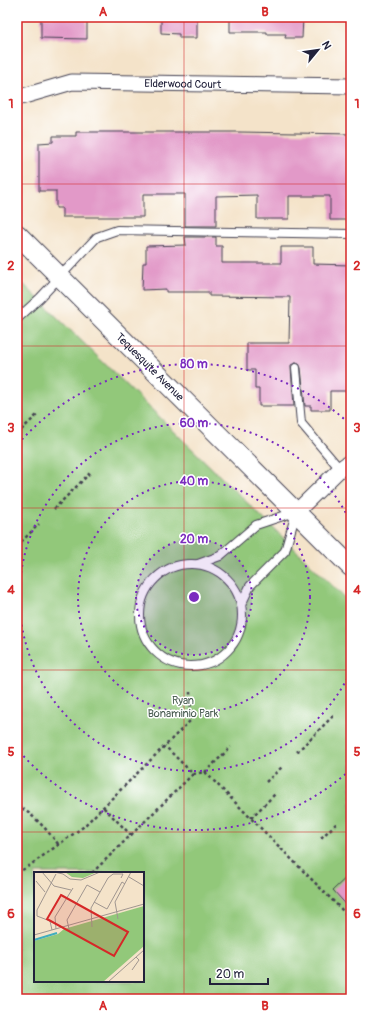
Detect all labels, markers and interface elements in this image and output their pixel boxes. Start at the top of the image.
text: A [99,4,108,20]
text: B [261,4,269,20]
north arrow [298,30,338,70]
text: N [319,39,334,52]
street label: Elderwood Court [144,77,222,91]
text: 1 [8,96,14,112]
text: 1 [354,96,360,112]
text: 2 [7,258,15,274]
text: 2 [353,258,361,274]
street label: Tequesquite Avenue [113,330,187,404]
text: 80 m [180,357,208,372]
text: 60 m [180,416,209,431]
text: 3 [7,420,15,436]
text: 3 [353,420,361,436]
text: 40 m [179,474,209,489]
text: 20 m [180,532,208,547]
text: 4 [7,582,15,598]
text: 4 [353,582,361,598]
centre of rings [187,590,201,604]
park label: Ryan Bonaminio Park [148,694,219,720]
text: 5 [7,744,15,760]
text: 5 [353,744,361,760]
inset map [34,872,144,982]
text: 6 [7,906,15,922]
text: 6 [353,906,361,922]
scale bar [210,960,268,986]
text: 20 m [216,967,245,982]
text: A [99,998,108,1014]
text: B [261,998,269,1014]

